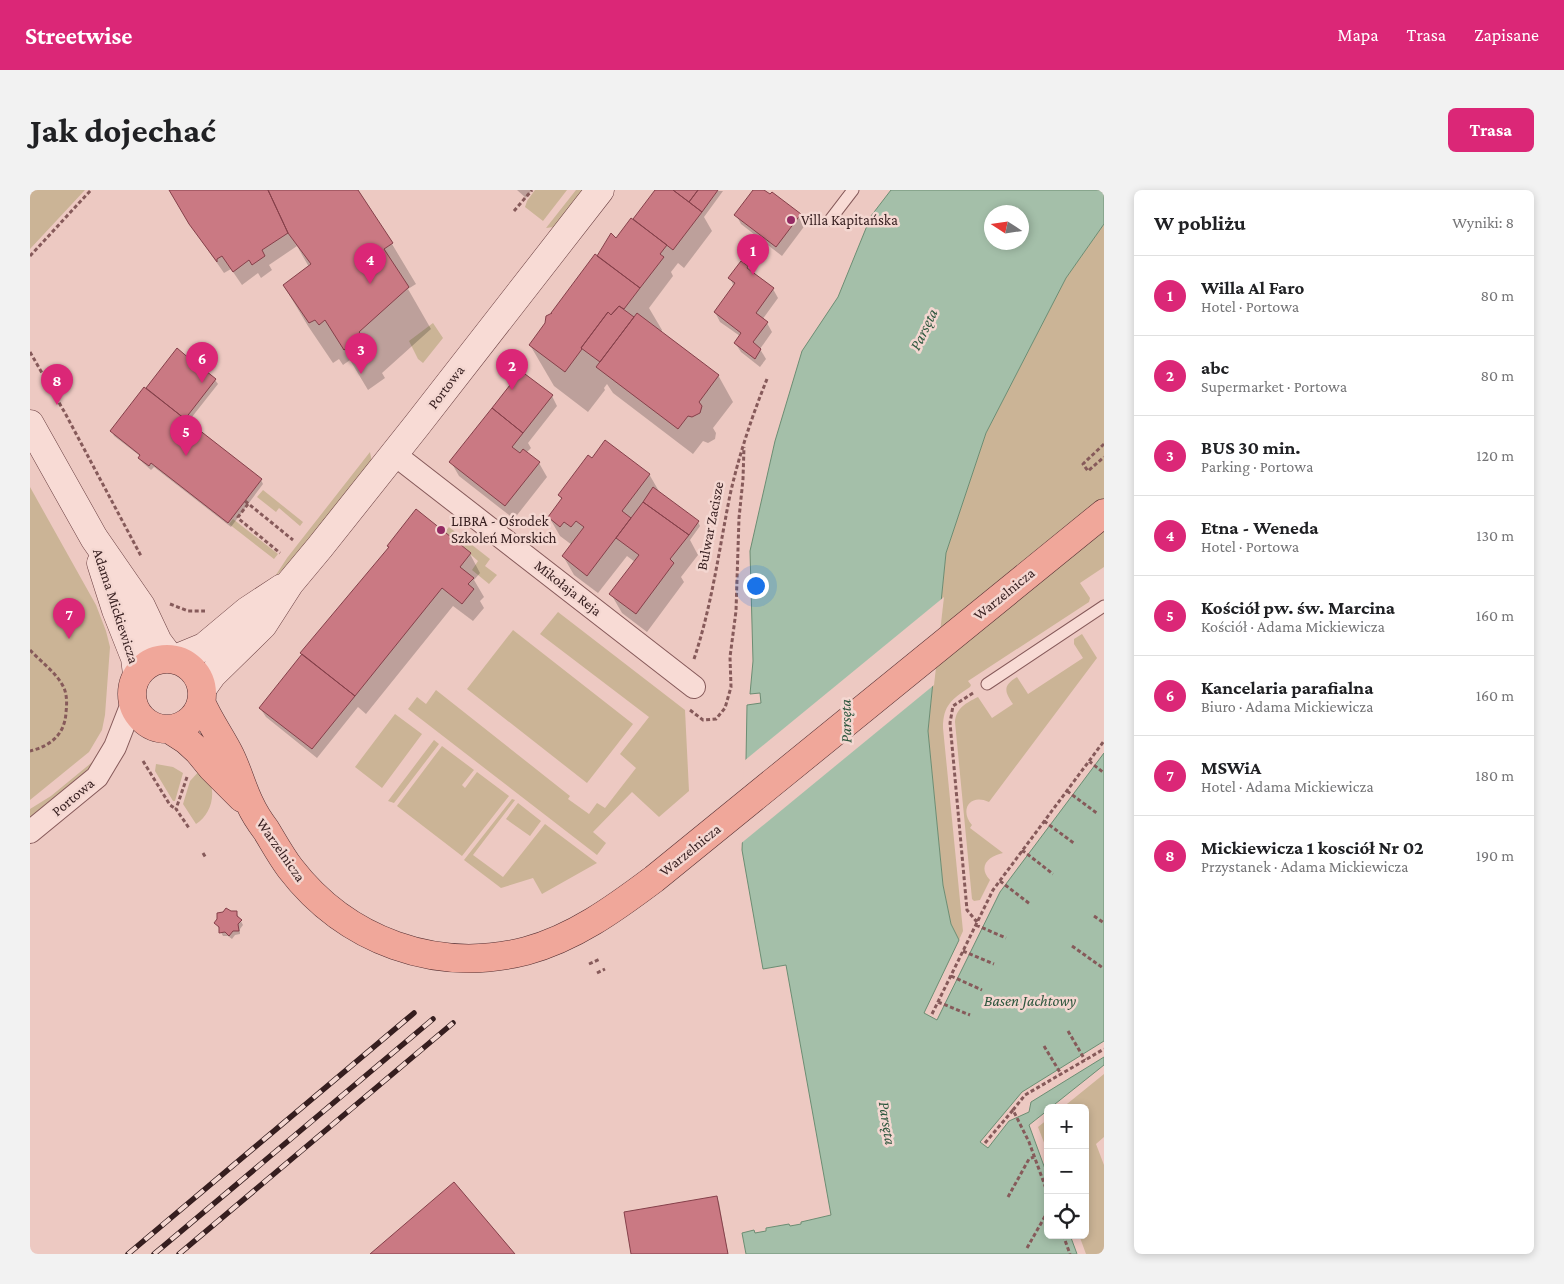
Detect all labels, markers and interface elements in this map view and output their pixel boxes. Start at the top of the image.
text: Streetwise [25,22,132,49]
text: Mapa [1338,25,1379,45]
text: Trasa [1407,25,1446,45]
text: Zapisane [1474,25,1539,45]
button: Trasa [1448,108,1534,152]
text: Jak dojechać [30,111,216,150]
north arrow [984,205,1029,250]
text: W pobliżu [1154,211,1246,235]
place label: Villa Kapitańska [801,212,898,229]
marker: Villa Kapitańska [785,214,797,226]
text: Wyniki: 8 [1452,214,1514,231]
pin: 1 [737,234,769,275]
pin: 4 [354,243,386,284]
text: Willa Al Faro [1201,277,1304,298]
text: 1 [1167,287,1173,304]
text: 80 m [1480,287,1514,304]
text: Hotel · Portowa [1201,298,1299,315]
water label: Parsęta [906,305,942,353]
pin: 3 [345,333,377,374]
pin: 6 [186,342,218,383]
pin: 2 [496,349,528,390]
text: abc [1201,357,1229,378]
street label: Portowa [425,362,468,412]
pin: 8 [41,364,73,405]
text: 2 [1166,367,1174,384]
text: 80 m [1480,367,1514,384]
text: Supermarket · Portowa [1201,378,1347,395]
pin: 5 [170,415,202,456]
text: BUS 30 min. [1201,437,1301,458]
text: 3 [1166,447,1174,464]
text: 120 m [1476,447,1514,464]
text: Parking · Portowa [1201,458,1313,475]
street label: Bulwar Zacisze [694,480,727,572]
place label: LIBRA - Ośrodek Szkoleń Morskich [451,513,557,546]
text: Etna - Weneda [1201,517,1319,538]
marker: LIBRA - Ośrodek Szkoleń Morskich [435,524,447,536]
text: 4 [1166,527,1174,544]
text: 130 m [1476,527,1514,544]
text: Hotel · Portowa [1201,538,1299,555]
street label: Adama Mickiewicza [90,547,142,666]
street label: Mikołaja Reja [531,557,605,620]
street label: Warzelnicza [970,565,1038,623]
your location [743,573,769,599]
text: Kościół pw. św. Marcina [1201,597,1395,618]
pin: 7 [53,598,85,639]
text: 5 [1166,607,1174,624]
text: 160 m [1476,607,1514,624]
text: Kościół · Adama Mickiewicza [1201,618,1385,635]
text: Kancelaria parafialna [1201,677,1373,698]
text: 6 [1166,687,1174,704]
text: 160 m [1476,687,1514,704]
water label: Parsęta [837,698,855,743]
text: Biuro · Adama Mickiewicza [1201,698,1373,715]
text: MSWiA [1201,757,1261,778]
text: 7 [1166,767,1174,784]
text: 180 m [1475,767,1514,784]
street label: Portowa [49,775,97,819]
text: Hotel · Adama Mickiewicza [1201,778,1374,795]
street label: Warzelnicza [253,815,309,885]
street label: Warzelnicza [656,821,724,879]
text: Mickiewicza 1 kosciół Nr 02 [1201,837,1424,858]
text: 8 [1165,847,1175,864]
text: 190 m [1476,847,1514,864]
text: Przystanek · Adama Mickiewicza [1201,858,1408,875]
water label: Basen Jachtowy [984,992,1076,1010]
water label: Parsęta [875,1100,899,1147]
map controls [1044,1104,1089,1239]
button: + [1044,1104,1089,1149]
button: − [1044,1149,1089,1194]
button: locate [1044,1194,1089,1239]

